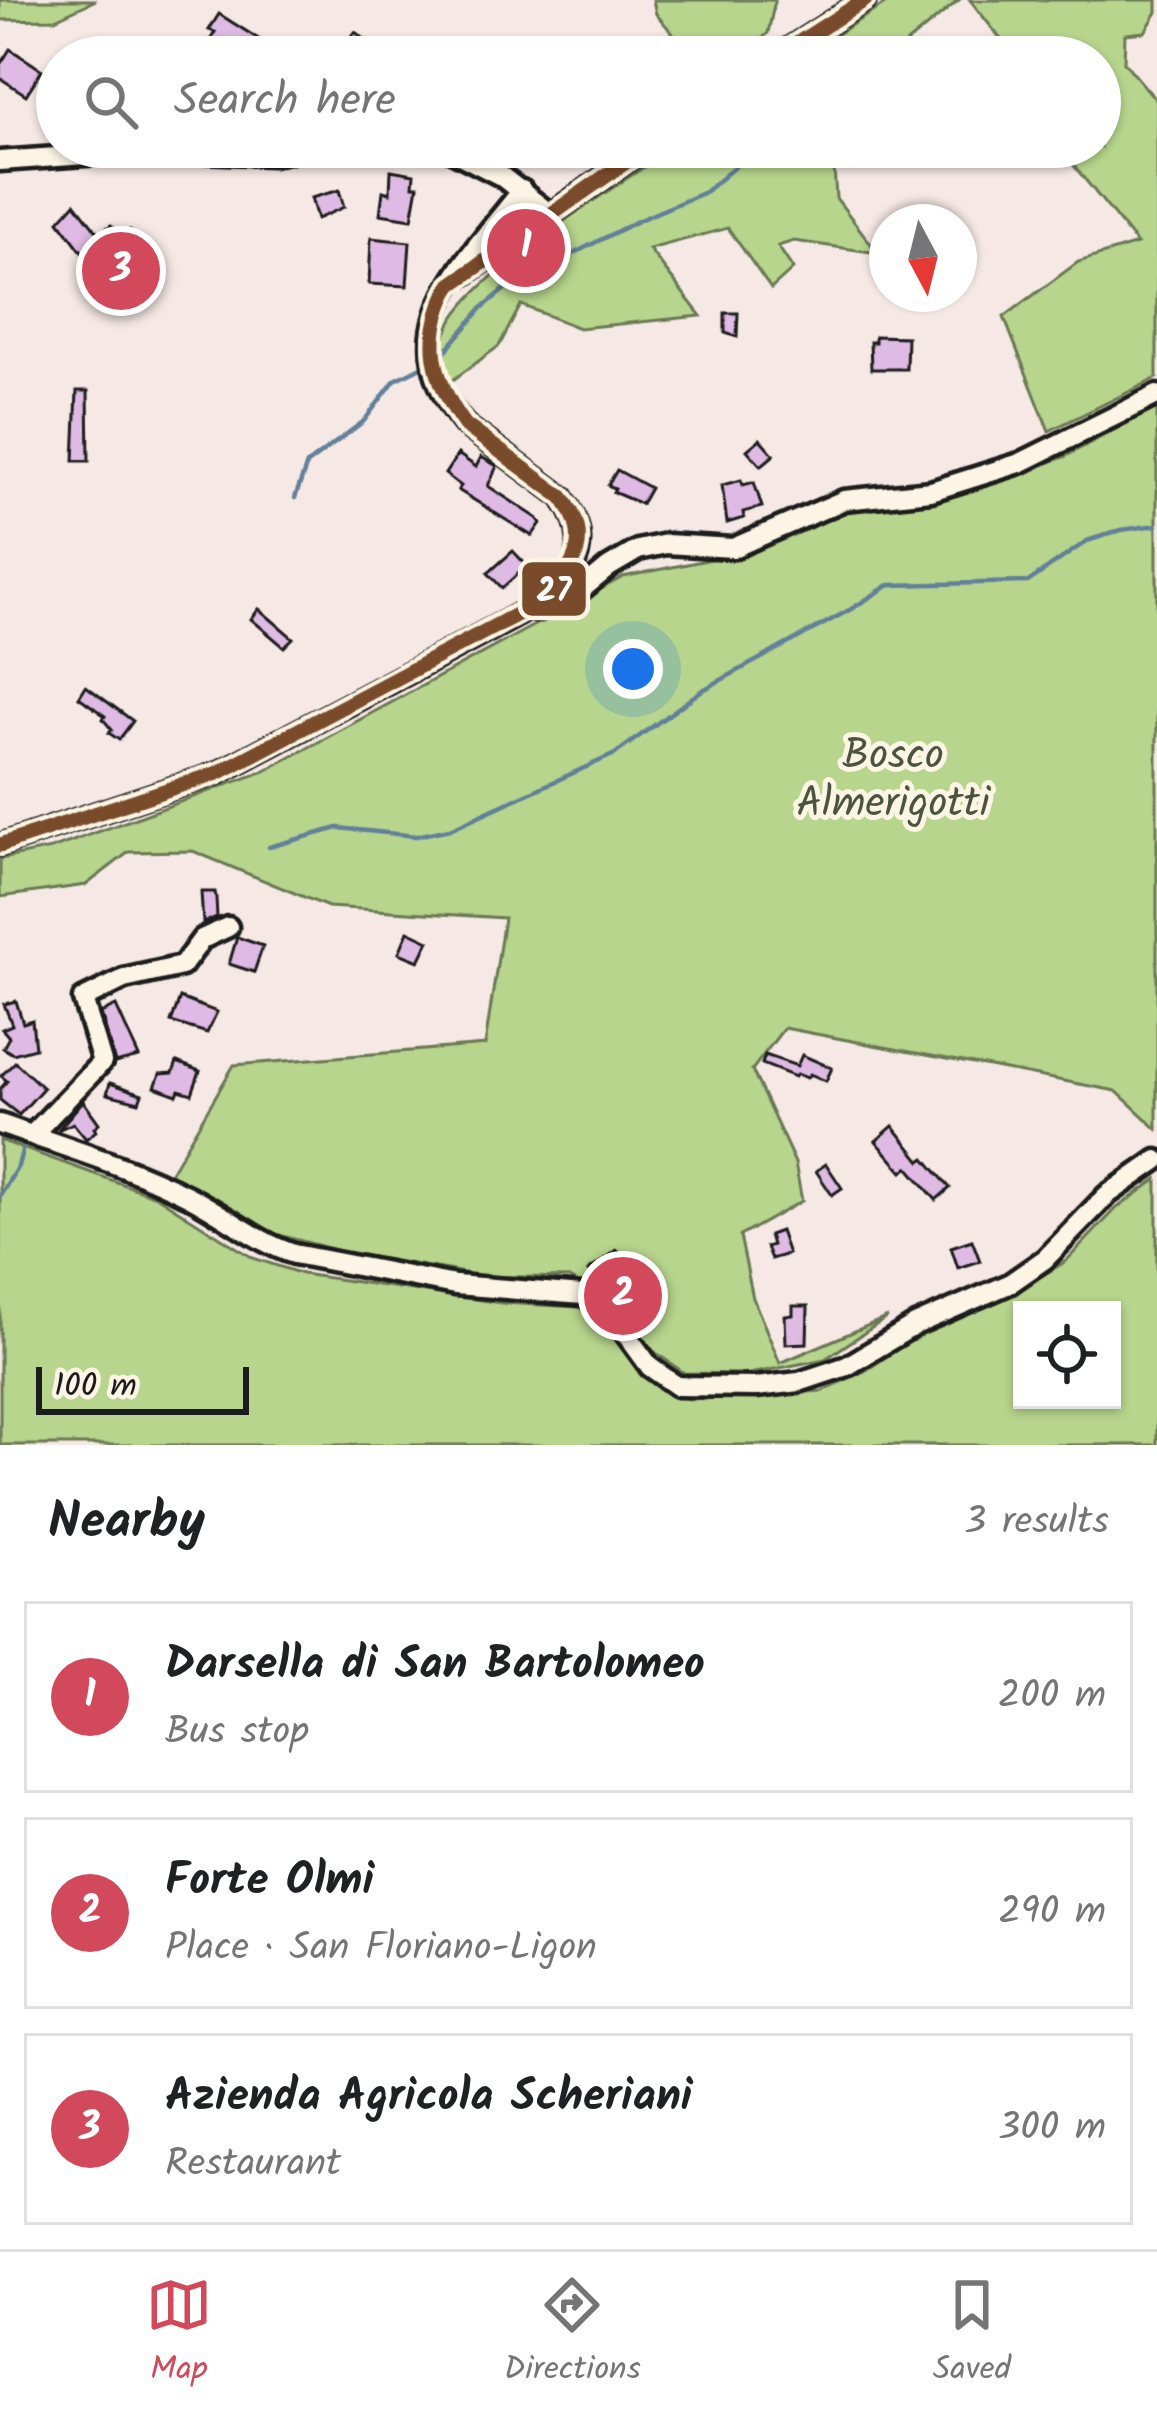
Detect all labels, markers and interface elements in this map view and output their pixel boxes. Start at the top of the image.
search box [36,36,1121,168]
text: Search here [174,66,396,138]
icon: search [78,69,144,135]
pin: 1 [487,203,565,293]
north arrow [869,204,977,312]
pin: 3 [82,226,160,316]
line badge: 27 [520,560,588,618]
text: 27 [537,566,573,619]
your location [603,639,663,699]
park label: Bosco Almerigotti [796,723,992,838]
pin: 2 [584,1251,662,1341]
map controls [1013,1301,1121,1409]
button: locate [1013,1301,1121,1409]
scale bar [36,1361,249,1414]
text: 100 m [54,1361,137,1414]
text: Nearby [48,1483,205,1564]
text: 3 results [964,1492,1109,1554]
text: Darsella di San Bartolomeo [165,1630,705,1702]
text: 1 [84,1666,96,1728]
text: 200 m [998,1666,1106,1728]
text: Bus stop [165,1702,309,1764]
text: Forte Olmi [165,1846,374,1918]
text: 2 [79,1882,101,1944]
text: 290 m [998,1882,1106,1944]
text: Place · San Floriano-Ligon [165,1918,597,1980]
text: Azienda Agricola Scheriani [165,2062,693,2134]
text: 3 [79,2098,101,2160]
text: 300 m [998,2098,1106,2160]
text: Restaurant [165,2134,341,2196]
tab: Map [146,2272,212,2397]
tab: Directions [504,2272,641,2397]
tab: Saved [933,2272,1011,2397]

